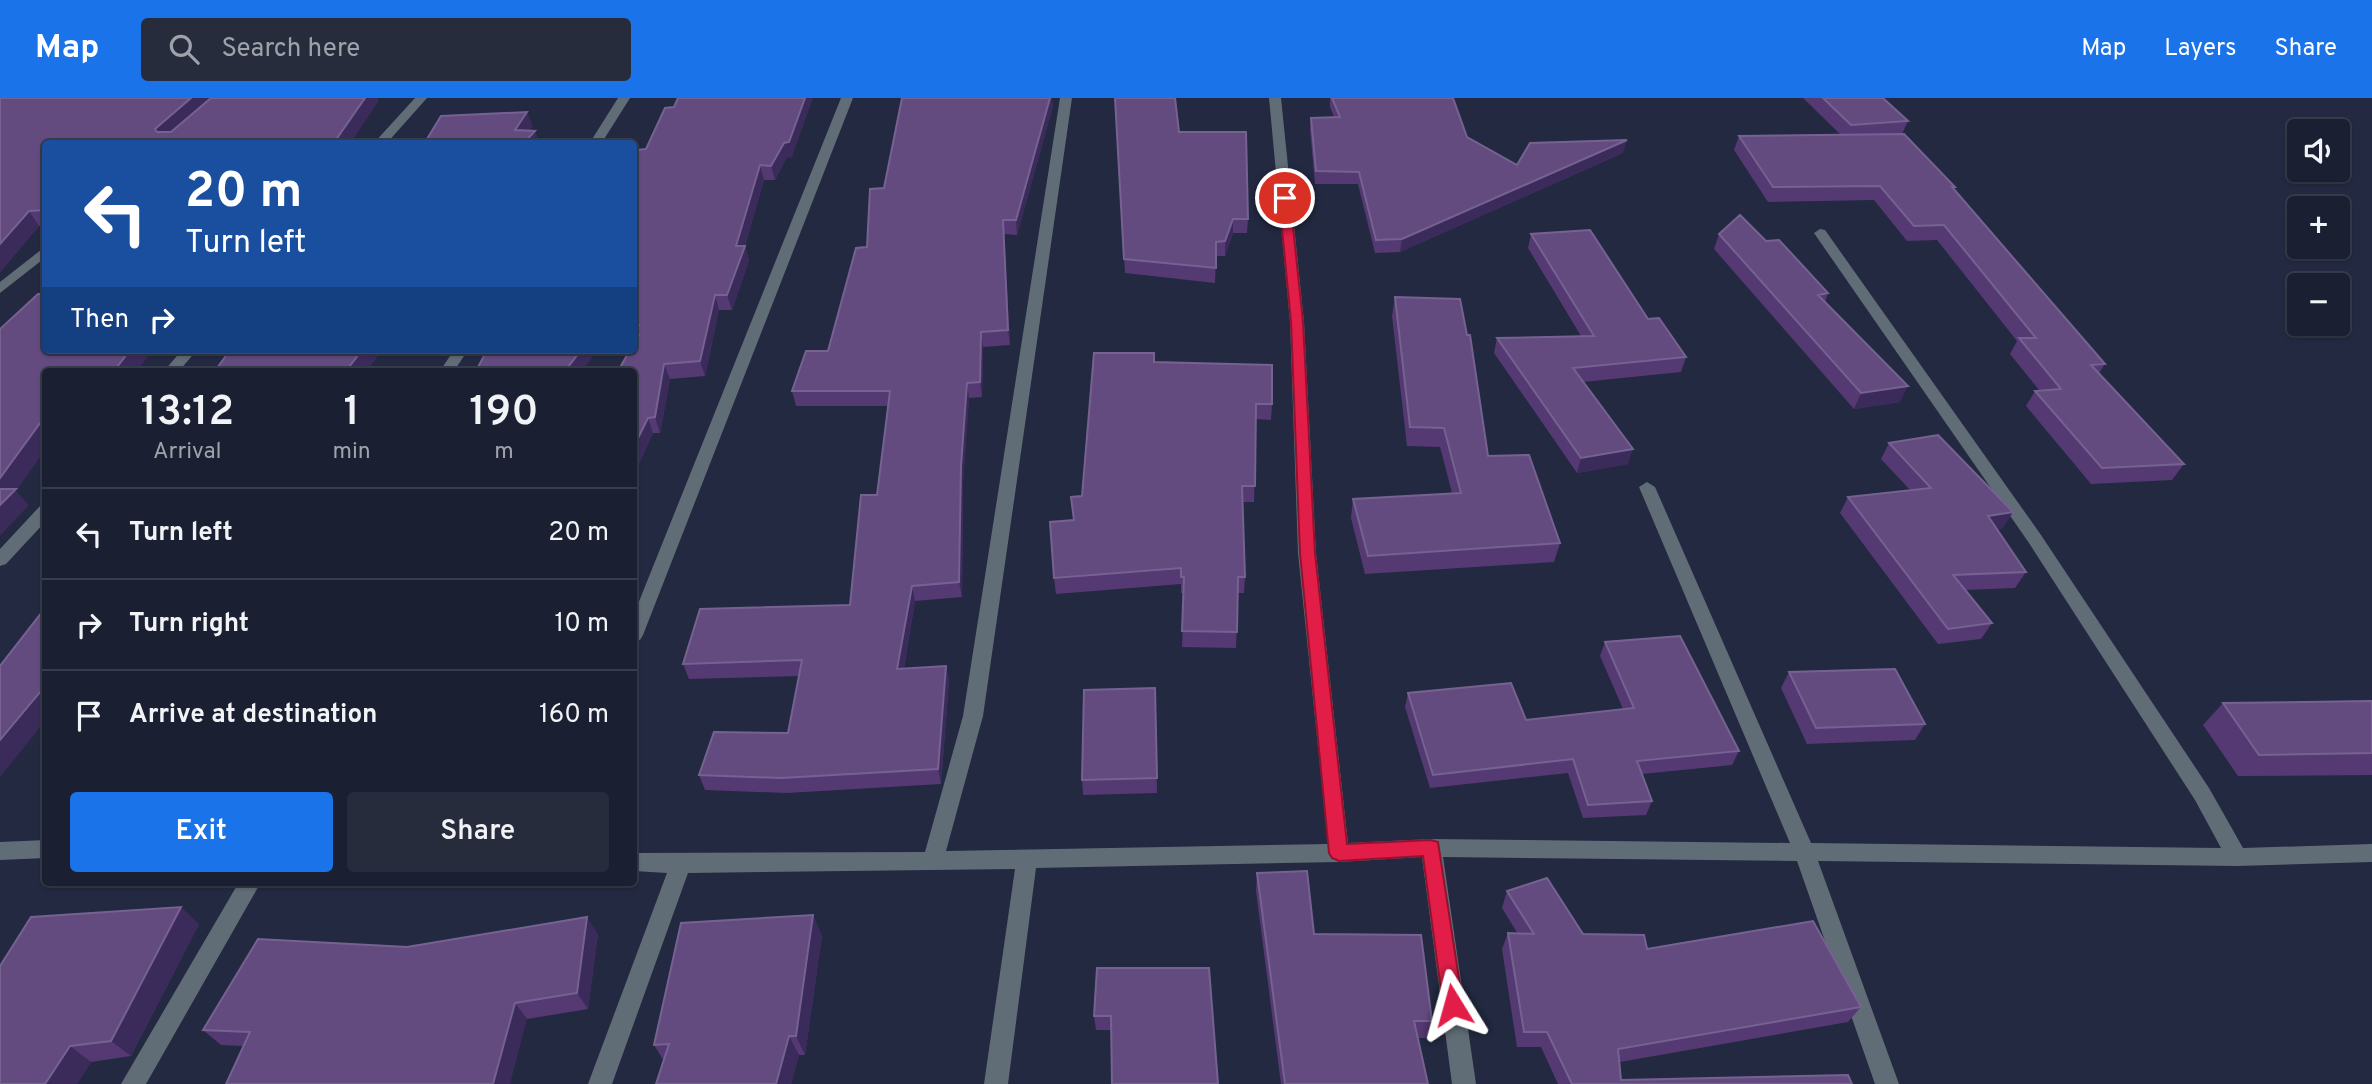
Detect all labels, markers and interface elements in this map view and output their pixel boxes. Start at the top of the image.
search box [141,18,631,81]
text: Map [35,28,99,70]
icon: search [165,30,203,68]
text: Search here [221,33,360,66]
text: Map [2081,34,2126,64]
text: Layers [2164,34,2236,64]
text: Share [2274,34,2337,64]
map controls [2287,119,2350,336]
button: sound [2287,119,2350,182]
text: 20 m [185,163,302,225]
icon: left [70,168,161,259]
pin [1255,168,1315,228]
icon: arrive [1266,179,1304,217]
button: + [2287,196,2350,259]
text: Turn left [185,224,306,264]
button: − [2287,273,2350,336]
icon: right [143,301,181,339]
text: Then [70,304,129,337]
text: 13:12 [140,387,234,440]
text: 1 [343,387,360,440]
text: 190 [469,387,539,440]
text: Arrival [153,438,222,467]
text: min [333,438,371,467]
text: m [494,438,514,467]
icon: left [70,515,108,553]
text: Turn left [129,517,233,550]
text: 20 m [548,517,609,550]
icon: right [70,606,108,644]
text: Turn right [129,608,249,641]
text: 10 m [554,608,609,641]
icon: arrive [70,697,108,735]
text: Arrive at destination [129,699,377,732]
text: 160 m [539,699,609,732]
button: Exit [70,792,333,872]
button: Share [347,792,609,872]
position arrow [1416,968,1490,1042]

